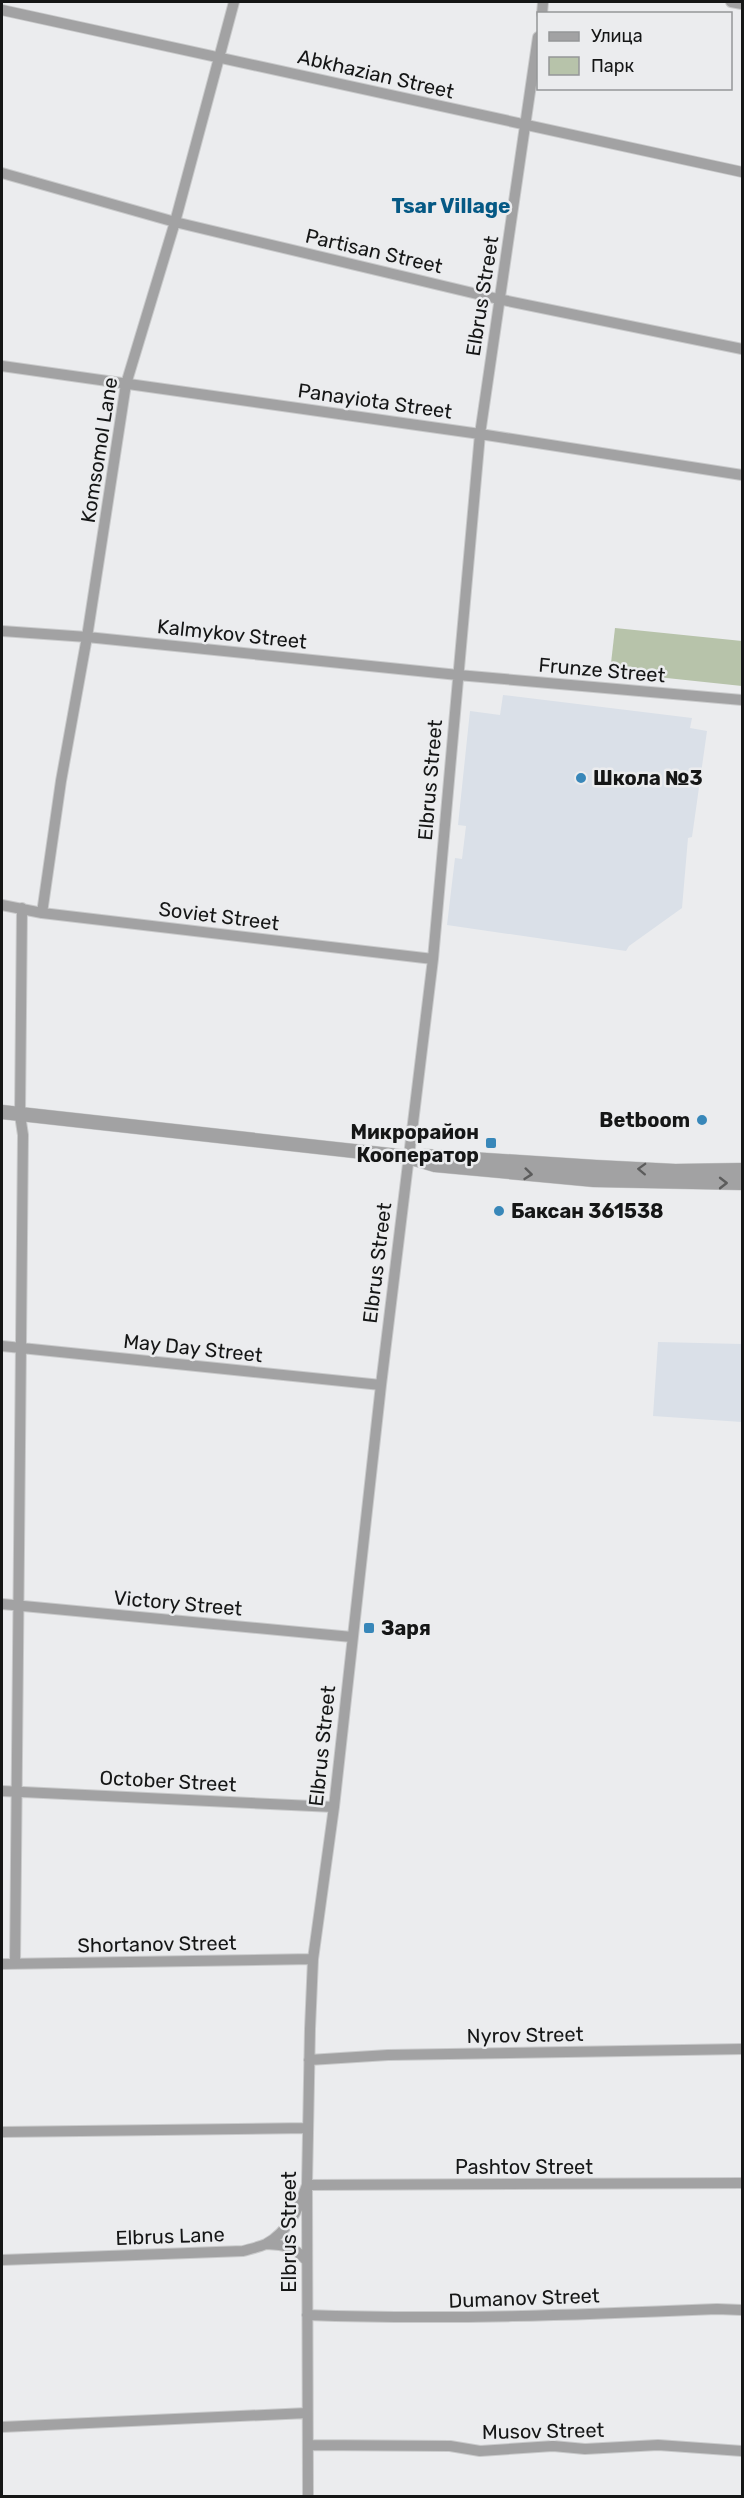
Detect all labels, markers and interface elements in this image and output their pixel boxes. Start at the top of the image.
legend [537,12,732,90]
text: Улица [591,25,643,47]
street label: Abkhazian Street [295,44,457,104]
text: Парк [591,55,635,77]
district label: Tsar Village [391,193,511,218]
street label: Partisan Street [303,224,445,278]
street label: Elbrus Street [461,234,503,358]
street label: Komsomol Lane [76,376,122,524]
street label: Panayiota Street [296,378,454,424]
street label: Kalmykov Street [156,614,308,654]
street label: Frunze Street [538,653,667,688]
street label: Elbrus Street [413,718,447,842]
place label: Школа №3 [593,766,703,790]
marker: Школа №3 [574,771,588,785]
street label: Soviet Street [157,897,281,935]
place label: Betboom [599,1108,690,1132]
marker: Betboom [695,1113,709,1127]
place label: Микрорайон Кооператор [351,1120,479,1167]
marker: Микрорайон Кооператор [484,1136,498,1150]
one-way arrow [638,1163,647,1176]
one-way arrow [524,1167,533,1180]
one-way arrow [718,1177,727,1189]
place label: Баксан 361538 [511,1199,664,1223]
street label: Elbrus Street [358,1201,396,1325]
marker: Баксан 361538 [492,1204,506,1218]
street label: May Day Street [122,1329,264,1367]
street label: Victory Street [113,1585,243,1621]
place label: Заря [381,1616,431,1640]
marker: Заря [362,1621,376,1635]
street label: Elbrus Street [304,1684,340,1808]
street label: October Street [99,1765,237,1797]
street label: Shortanov Street [77,1931,237,1957]
street label: Nyrov Street [466,2022,584,2048]
street label: Pashtov Street [455,2155,593,2179]
street label: Elbrus Street [277,2171,301,2293]
street label: Elbrus Lane [115,2222,225,2250]
street label: Dumanov Street [448,2283,600,2313]
street label: Musov Street [482,2418,605,2444]

